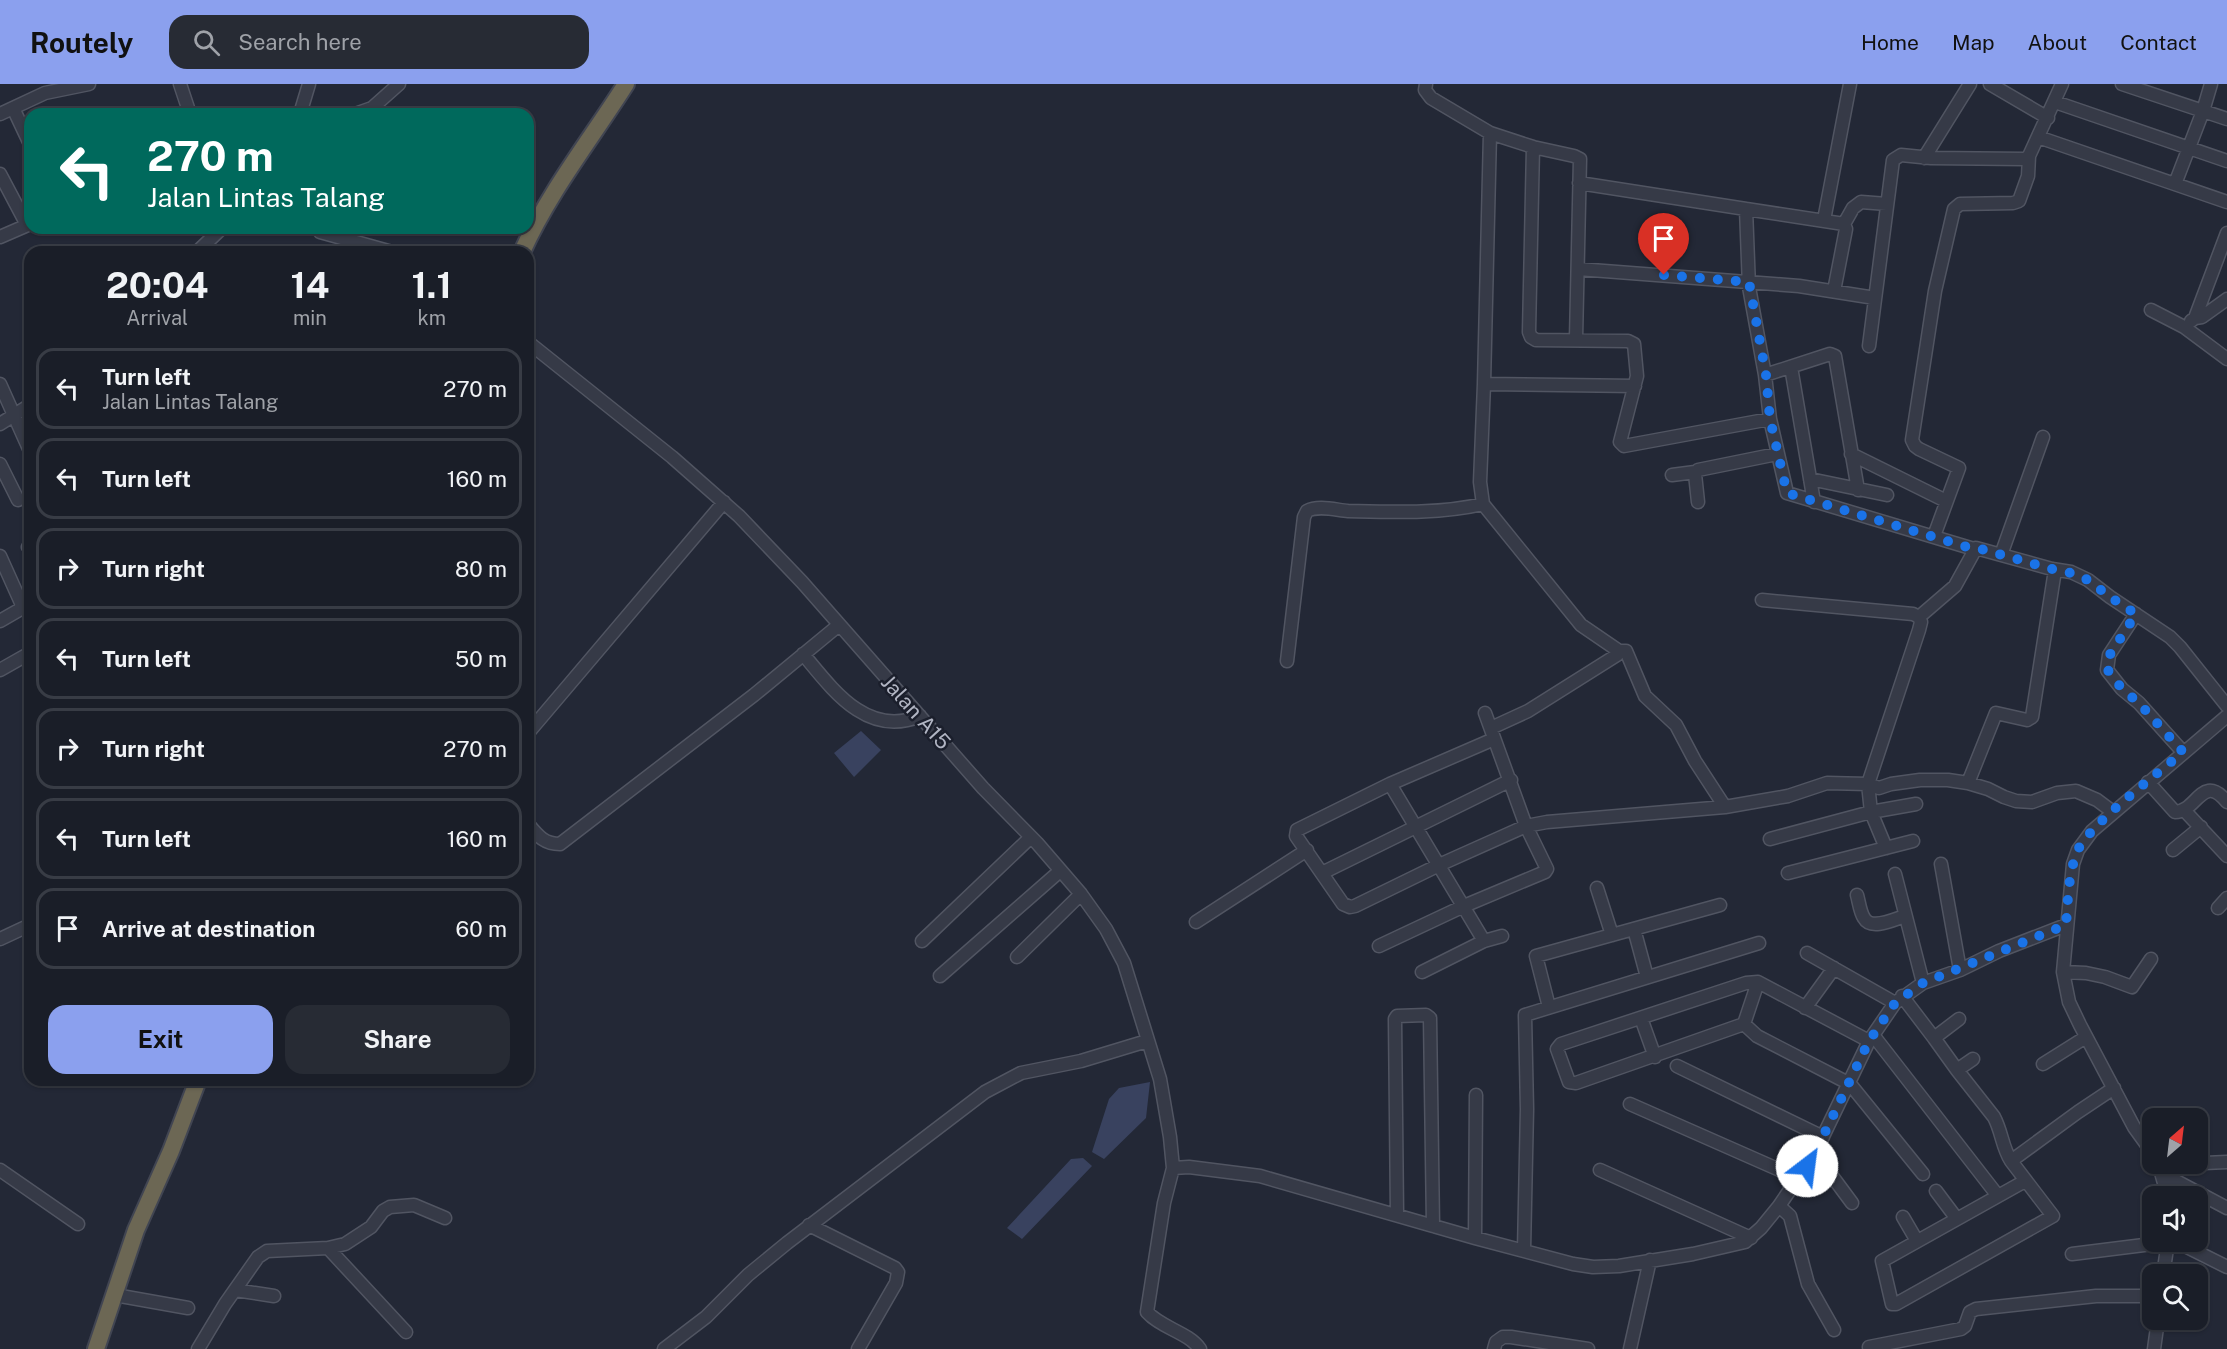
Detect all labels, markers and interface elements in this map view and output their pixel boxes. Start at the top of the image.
search box [169,15,589,69]
text: Routely [30,26,133,59]
icon: search [190,26,223,59]
text: Search here [238,29,362,55]
text: Home [1861,30,1919,55]
text: Map [1952,30,1995,55]
text: About [2028,30,2087,55]
text: Contact [2120,30,2197,55]
text: 270 m [147,131,274,180]
icon: left [48,132,126,210]
text: Jalan Lintas Talang [147,181,385,213]
pin [1638,213,1689,275]
icon: arrive [1647,222,1680,255]
text: 20:04 [106,264,208,306]
text: 14 [290,264,329,306]
text: 1.1 [411,264,452,306]
text: Arrival [126,306,188,330]
text: min [293,306,327,330]
text: km [417,306,446,330]
text: Turn left [102,364,191,390]
icon: left [51,372,84,405]
text: 270 m [443,376,507,402]
text: Jalan Lintas Talang [102,390,278,414]
icon: left [51,462,84,495]
text: Turn left [102,466,191,492]
text: 160 m [447,466,507,492]
icon: right [51,552,84,585]
text: Turn right [102,556,205,582]
text: 80 m [455,556,507,582]
icon: left [51,642,84,675]
text: Turn left [102,646,191,672]
text: 50 m [455,646,507,672]
street label: Jalan A15 [876,670,956,754]
icon: right [51,732,84,765]
text: Turn right [102,736,205,762]
text: 270 m [443,736,507,762]
icon: left [51,822,84,855]
text: Turn left [102,826,191,852]
text: 160 m [447,826,507,852]
icon: arrive [51,912,84,945]
text: Arrive at destination [102,916,315,942]
text: 60 m [456,916,507,942]
button: Exit [48,1005,273,1074]
button: Share [285,1005,510,1074]
north arrow [2142,1108,2208,1174]
map controls [2142,1108,2208,1330]
position arrow [1775,1134,1839,1198]
button: sound [2142,1186,2208,1252]
button: search [2142,1264,2208,1330]

